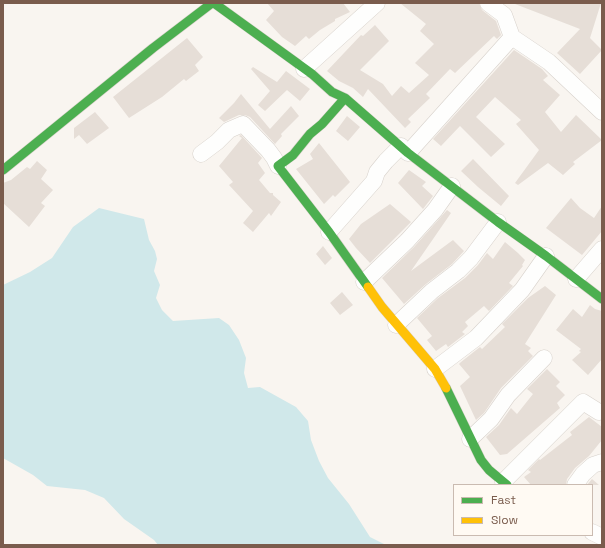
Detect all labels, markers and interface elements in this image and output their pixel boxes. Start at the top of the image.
legend [453,484,593,536]
text: Fast [491,492,516,508]
text: Slow [491,512,518,528]

